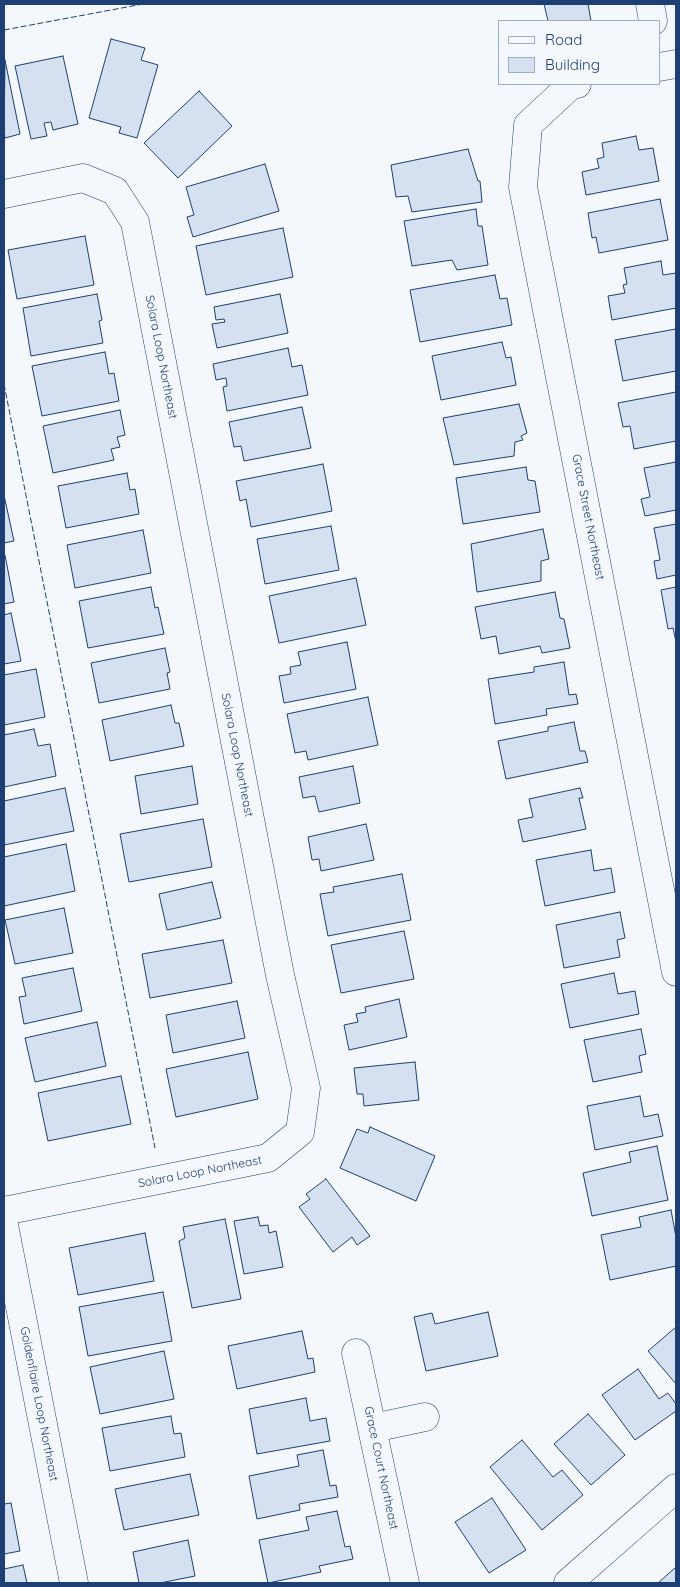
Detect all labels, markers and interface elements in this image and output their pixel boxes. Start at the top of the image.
legend [498,20,660,85]
text: Road [545,30,582,49]
text: Building [545,55,600,74]
street label: Solara Loop Northeast [142,294,180,420]
street label: Grace Street Northeast [569,453,607,581]
street label: Solara Loop Northeast [218,692,256,818]
street label: Solara Loop Northeast [137,1153,263,1191]
street label: Goldenflaire Loop Northeast [17,1325,61,1483]
street label: Grace Court Northeast [361,1405,401,1531]

